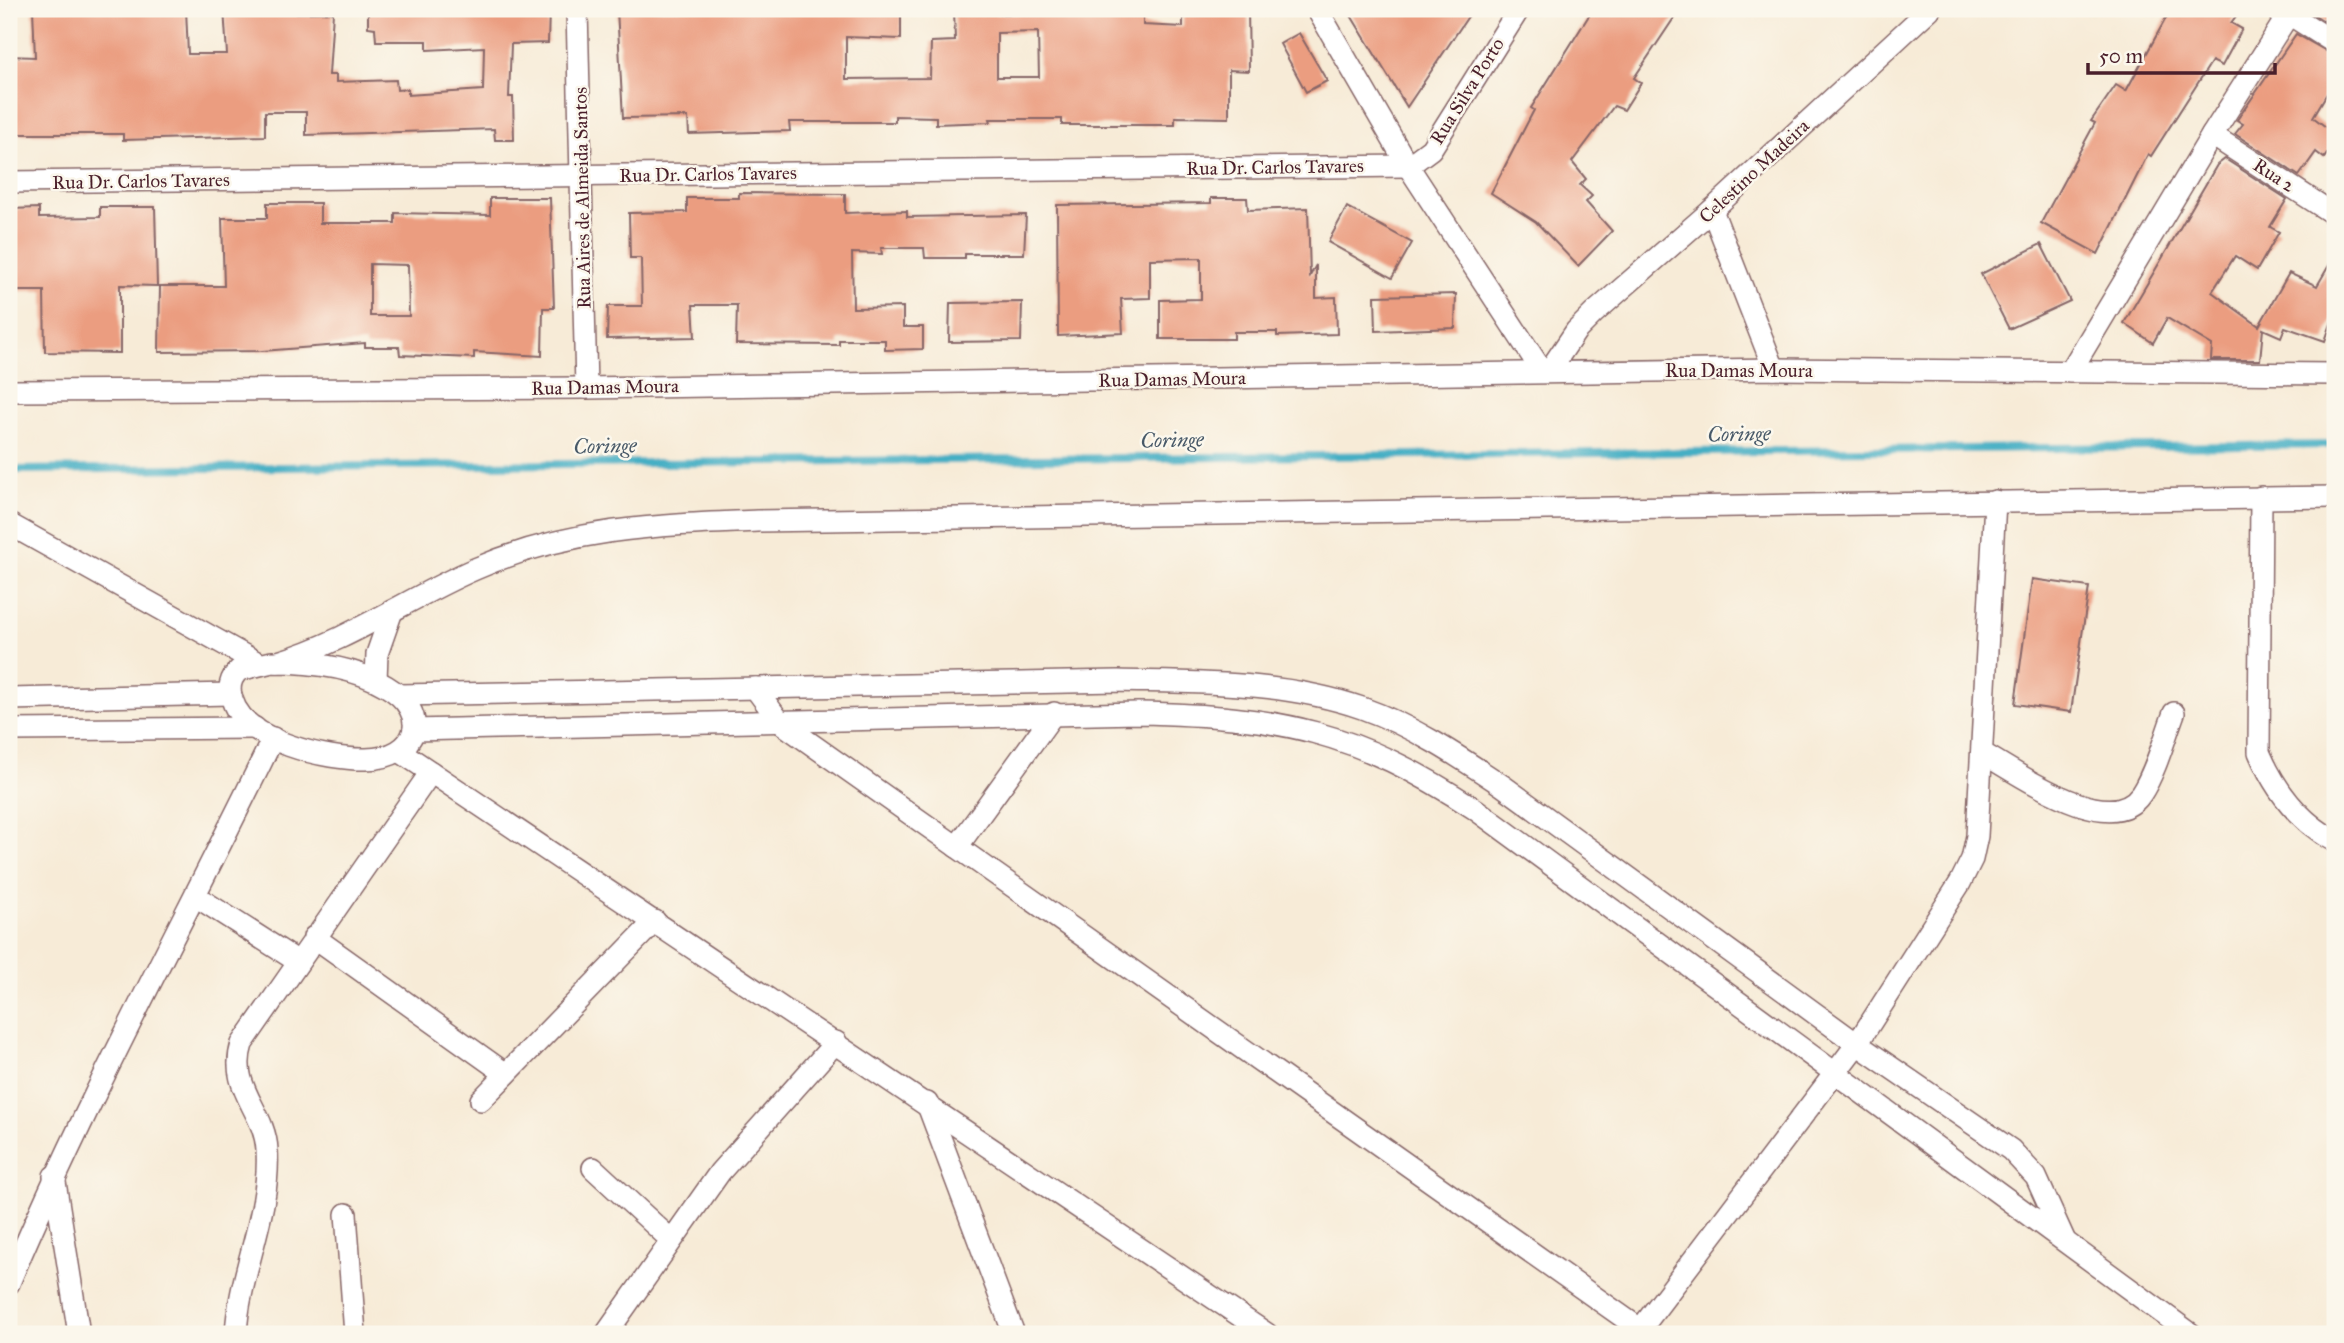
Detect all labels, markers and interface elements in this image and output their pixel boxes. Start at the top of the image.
scale bar [2088,32,2276,76]
street label: Rua Silva Porto [1425,33,1509,149]
text: 50 m [2099,43,2144,69]
street label: Rua Aires de Almeida Santos [569,87,595,309]
street label: Celestino Madeira [1694,113,1815,228]
street label: Rua 2 [2249,153,2300,197]
street label: Rua Dr. Carlos Tavares [1186,154,1364,180]
street label: Rua Dr. Carlos Tavares [619,161,797,187]
street label: Rua Dr. Carlos Tavares [52,168,230,194]
street label: Rua Damas Moura [1665,359,1814,382]
street label: Rua Damas Moura [1098,366,1247,392]
street label: Rua Damas Moura [531,374,680,400]
water label: Coringe [1707,420,1772,448]
water label: Coringe [1140,426,1205,454]
water label: Coringe [573,432,638,460]

